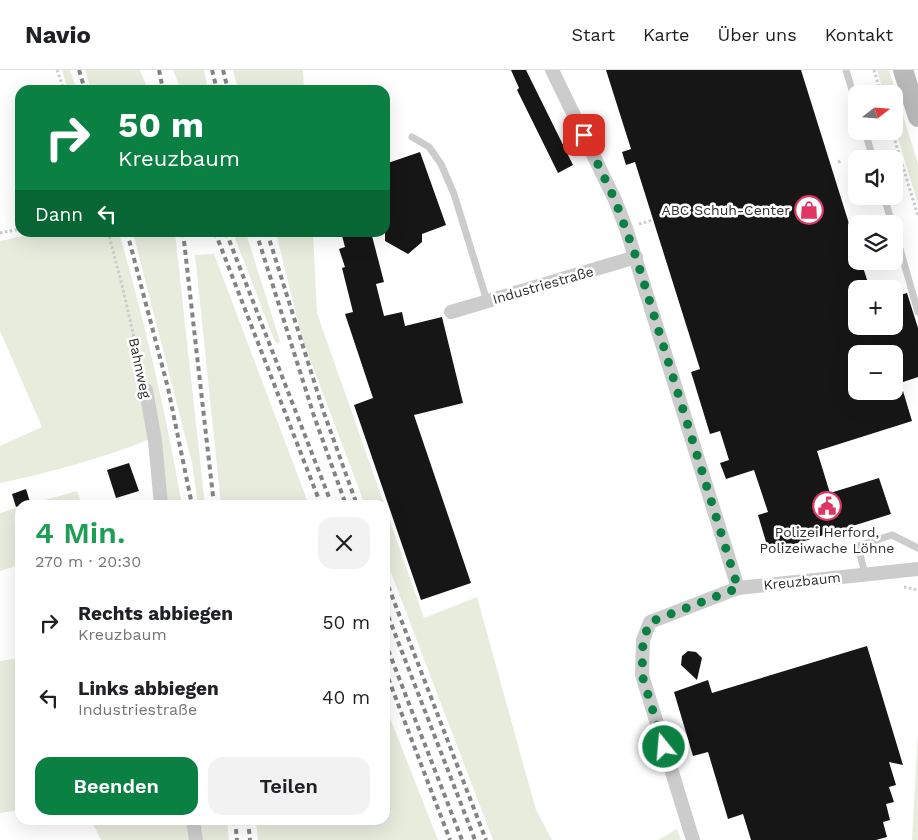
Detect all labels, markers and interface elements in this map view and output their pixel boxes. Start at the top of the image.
text: Navio [25,21,91,49]
text: Start [571,24,615,45]
text: Karte [643,24,690,45]
text: Über uns [718,24,797,45]
text: Kontakt [825,24,893,45]
north arrow [848,85,902,140]
map controls [848,85,903,400]
text: 50 m [118,104,204,146]
icon: right [35,105,100,170]
pin [563,114,605,156]
icon: arrive [570,121,598,149]
text: Kreuzbaum [118,146,240,171]
button: sound [848,150,903,205]
shop icon: ABC Schuh-Center [794,195,824,225]
icon: left [93,200,121,228]
place label: ABC Schuh-Center [661,202,790,218]
text: Dann [35,203,83,226]
button: layers [848,215,903,270]
street label: Industriestraße [491,263,595,307]
button: + [848,280,903,335]
street label: Bahnweg [126,336,154,400]
button: − [848,345,903,400]
public building icon: Polizei Herford, Polizeiwache Löhne [812,491,842,521]
text: 4 Min. [35,515,125,550]
button: close [318,517,370,569]
place label: Polizei Herford, Polizeiwache Löhne [760,524,894,556]
text: 270 m · 20:30 [35,552,141,571]
street label: Kreuzbaum [763,569,841,593]
text: Rechts abbiegen [78,602,233,625]
icon: right [35,609,63,637]
text: 50 m [323,611,370,634]
text: Kreuzbaum [78,625,167,644]
text: Links abbiegen [78,677,219,700]
icon: left [35,684,63,712]
text: 40 m [322,686,370,709]
text: Industriestraße [78,700,197,719]
position arrow [637,720,689,772]
button: Beenden [35,757,198,815]
button: Teilen [208,757,370,815]

